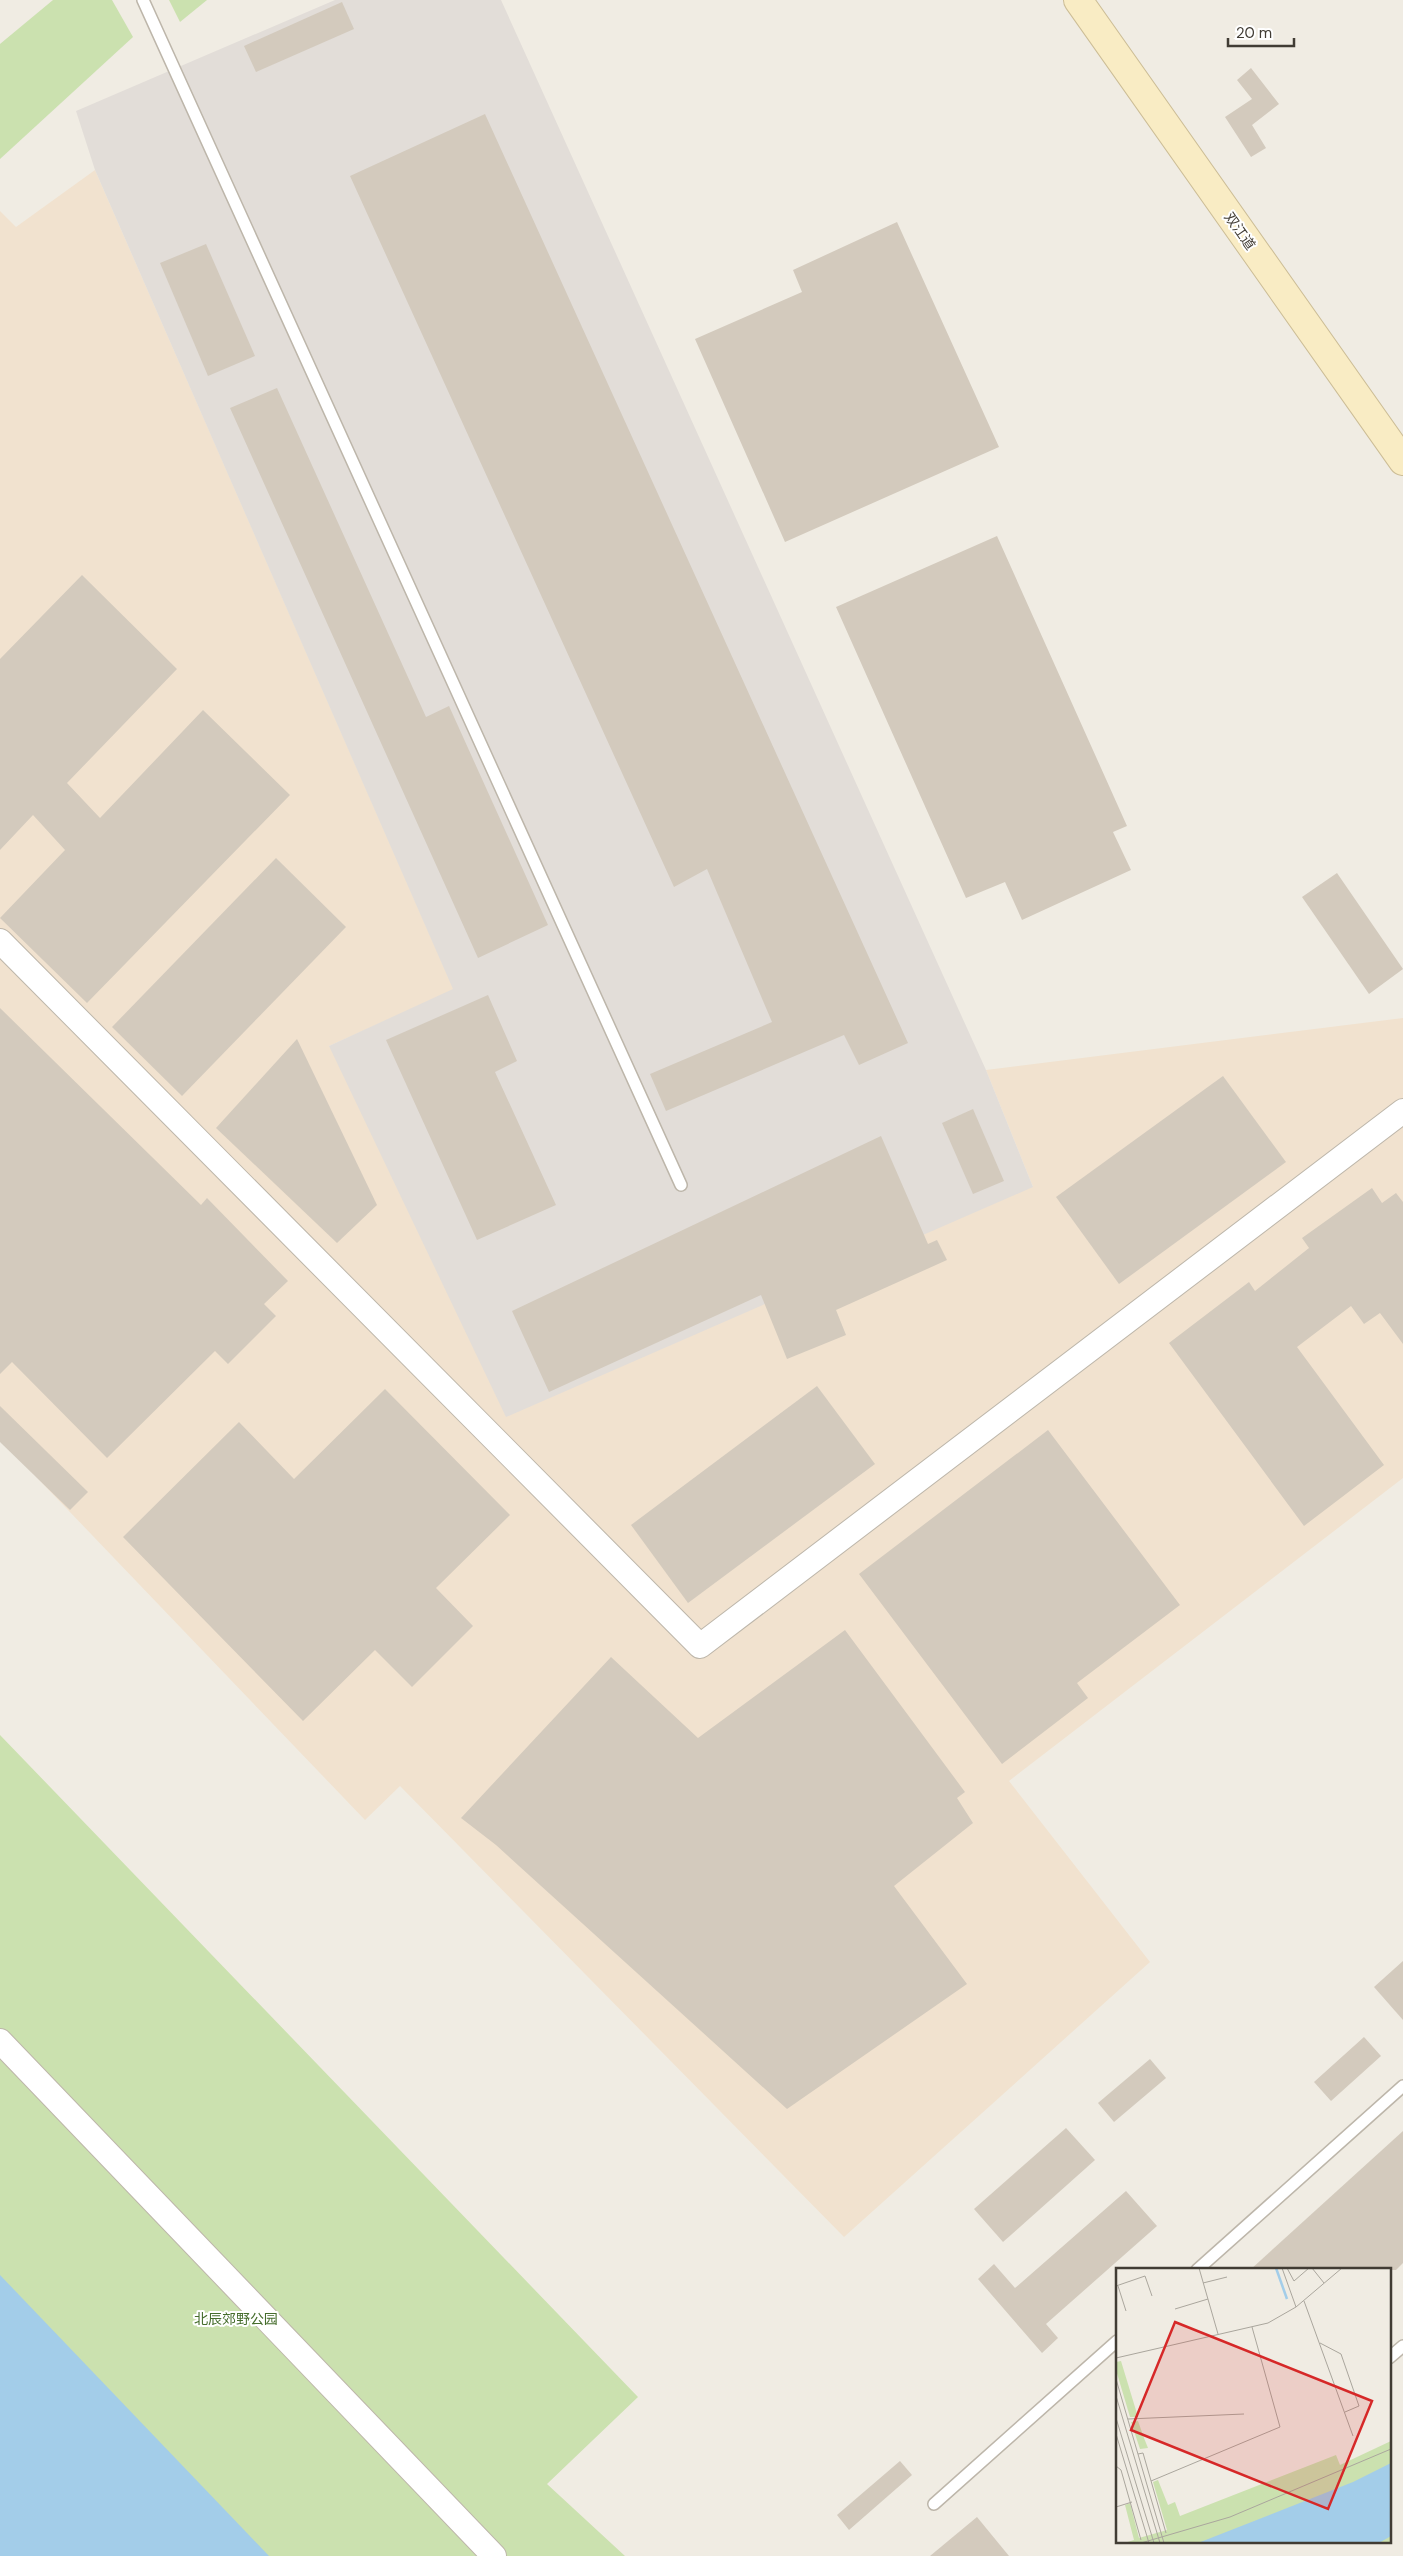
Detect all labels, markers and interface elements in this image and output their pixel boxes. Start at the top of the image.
scale bar [1228,15,1294,47]
text: 20 m [1236,23,1272,43]
street label: 双江道 [1221,209,1259,253]
inset map [1116,2268,1390,2544]
park label: 北辰郊野公园 [194,2310,278,2328]

